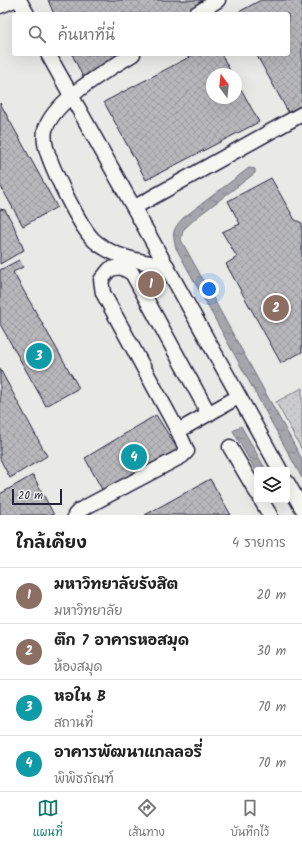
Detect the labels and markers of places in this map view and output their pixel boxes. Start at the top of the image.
pin: 1 [138,269,164,299]
pin: 2 [263,293,289,323]
pin: 3 [26,341,52,371]
pin: 4 [121,442,147,472]

